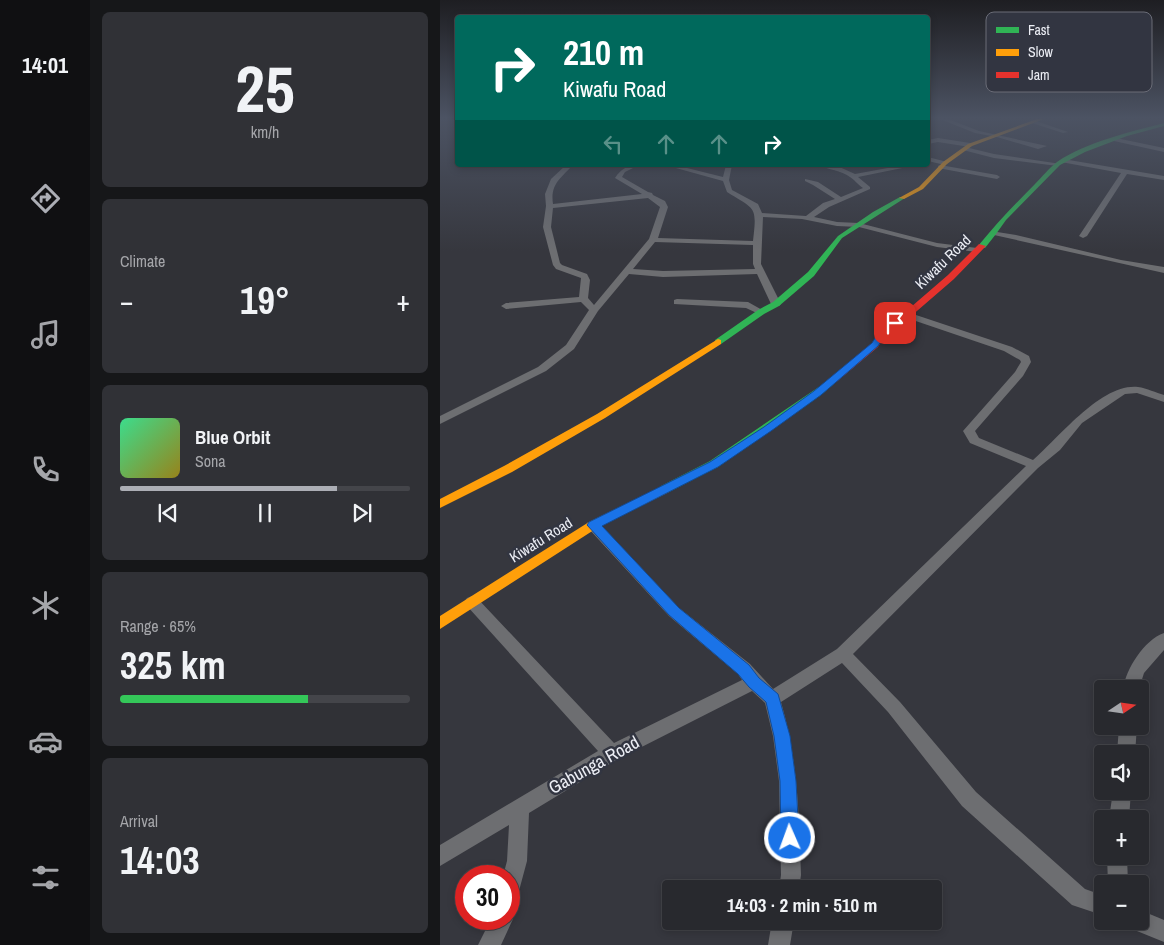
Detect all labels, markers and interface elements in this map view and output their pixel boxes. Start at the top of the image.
legend [986,12,1152,92]
text: Fast [1028,21,1050,39]
text: 210 m [563,29,644,76]
icon: right [480,35,545,100]
text: Slow [1028,43,1054,61]
text: 25 [235,45,295,132]
text: 14:01 [22,50,68,80]
text: Jam [1028,66,1050,84]
text: Kiwafu Road [563,74,666,104]
text: km/h [251,121,279,143]
icon: left [599,130,627,158]
icon: ahead [652,130,680,158]
icon: ahead [705,130,733,158]
icon: right [758,130,786,158]
icon: directions [28,181,63,216]
street label: Kiwafu Road [910,230,975,294]
text: Climate [120,250,165,272]
text: 19° [240,275,290,326]
text: − [120,282,133,320]
text: + [397,282,410,320]
pin [874,302,916,344]
icon: arrive [881,309,909,337]
icon: music [28,317,63,352]
text: Blue Orbit [195,424,270,450]
text: Sona [195,450,226,472]
icon: phone [28,452,63,487]
icon: previous [154,499,182,527]
icon: pause [251,499,279,527]
icon: next [348,499,376,527]
street label: Kiwafu Road [505,512,576,567]
icon: climate [28,588,63,623]
text: Range · 65% [120,615,196,637]
text: 325 km [120,640,226,691]
north arrow [1094,680,1149,735]
map controls [1094,680,1149,930]
icon: car [28,724,63,759]
street label: Gabunga Road [544,729,644,800]
button: sound [1094,745,1149,800]
text: Arrival [120,810,158,832]
button: + [1094,810,1149,865]
position arrow [763,811,815,863]
text: 14:03 [120,835,200,886]
icon: filters [28,860,63,895]
speed limit sign: 30 [455,865,520,930]
button: − [1094,875,1149,930]
text: 14:03 · 2 min · 510 m [727,892,877,918]

